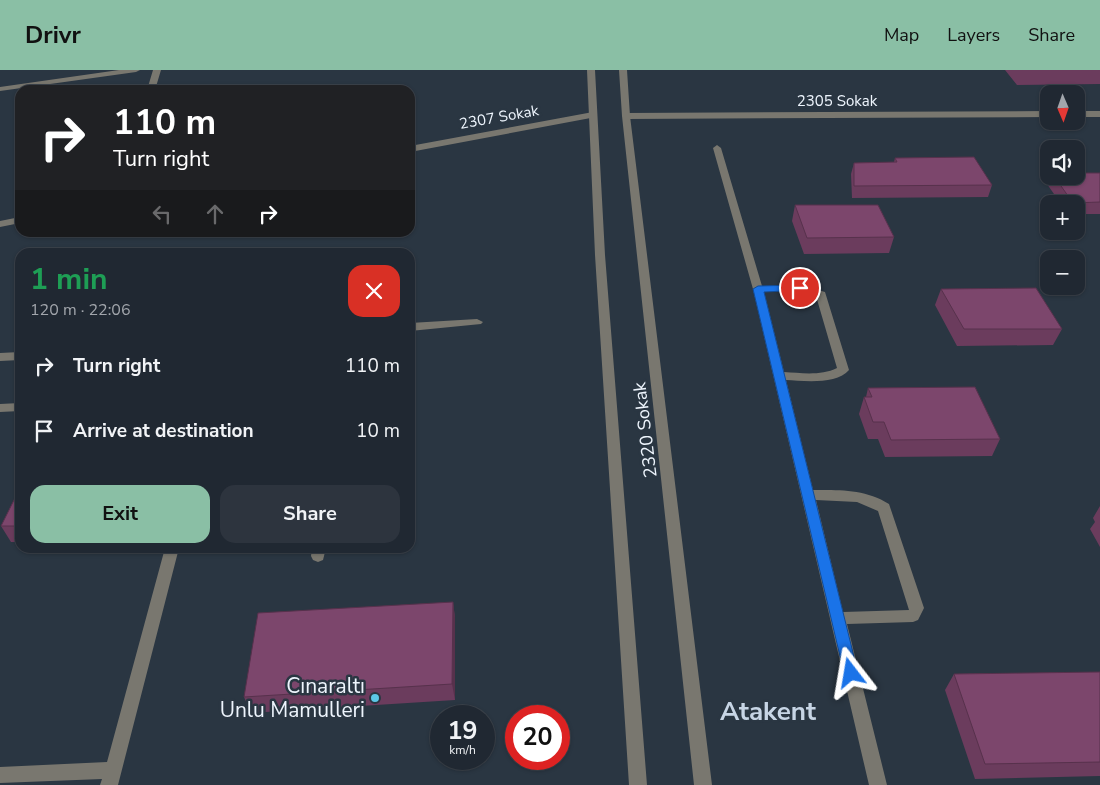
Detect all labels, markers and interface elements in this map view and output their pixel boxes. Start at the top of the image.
text: Drivr [25,19,81,51]
text: Map [884,23,919,47]
text: Layers [947,23,1000,47]
text: Share [1028,23,1075,47]
north arrow [1040,85,1085,130]
map controls [1040,85,1085,295]
street label: 2305 Sokak [797,91,878,111]
text: 110 m [113,99,216,146]
street label: 2307 Sokak [458,100,541,134]
icon: right [30,105,95,170]
button: sound [1040,140,1085,185]
text: Turn right [113,144,209,174]
button: + [1040,195,1085,240]
icon: left [148,200,176,228]
icon: ahead [201,200,229,228]
icon: right [254,200,282,228]
button: − [1040,250,1085,295]
text: 1 min [30,259,108,300]
button: close [348,265,400,317]
pin [779,267,821,309]
icon: arrive [786,274,814,302]
text: 120 m · 22:06 [30,299,131,321]
icon: right [30,352,58,380]
text: Turn right [73,353,160,379]
text: 110 m [345,353,400,379]
street label: 2320 Sokak [627,380,663,479]
icon: arrive [30,417,58,445]
text: Arrive at destination [73,418,254,444]
text: 10 m [356,418,400,444]
button: Exit [30,485,210,543]
button: Share [220,485,400,543]
position arrow [824,646,876,698]
place label: Cınaraltı Unlu Mamulleri [220,672,365,724]
marker: Cınaraltı Unlu Mamulleri [369,692,381,704]
district label: Atakent [720,694,817,729]
speed limit sign: 20 [505,705,570,770]
text: 19 [447,714,478,748]
text: km/h [449,742,476,758]

